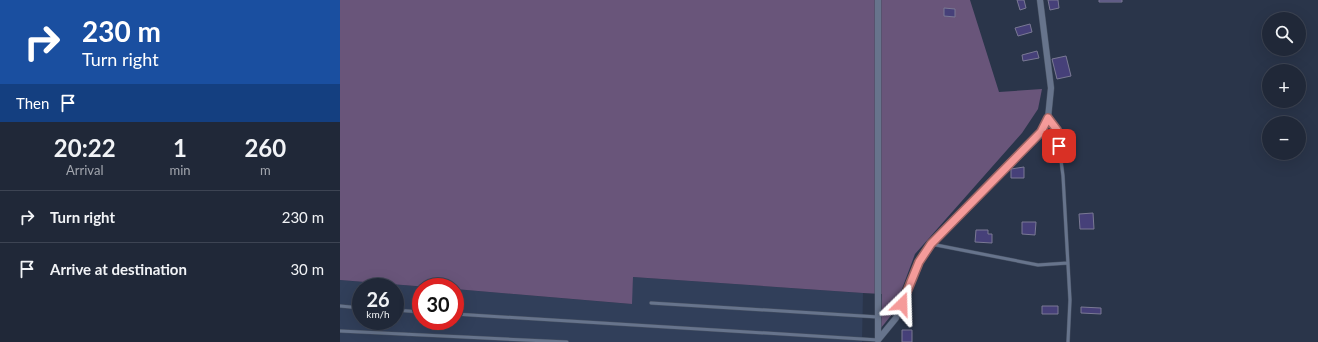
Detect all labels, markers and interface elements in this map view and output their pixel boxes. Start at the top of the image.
map controls [1262,12,1306,160]
button: search [1262,12,1306,56]
text: 230 m [82,14,161,48]
icon: right [16,16,68,68]
text: Turn right [82,48,159,70]
button: + [1262,64,1306,108]
icon: arrive [57,92,79,114]
text: Then [16,94,49,112]
button: − [1262,116,1306,160]
pin [1042,129,1076,163]
text: 20:22 [54,133,116,162]
text: 1 [173,133,187,162]
text: 260 [244,133,286,162]
icon: arrive [1048,135,1070,157]
text: Arrival [66,162,103,178]
text: min [170,162,191,178]
text: m [260,162,271,178]
icon: right [16,206,38,228]
text: Turn right [50,208,115,226]
text: 230 m [282,208,324,226]
icon: arrive [16,258,38,280]
text: Arrive at destination [50,260,187,278]
text: 30 m [290,260,324,278]
speed limit sign: 30 [412,278,464,330]
position arrow [881,283,923,325]
text: 26 [366,287,390,311]
text: km/h [366,308,390,320]

